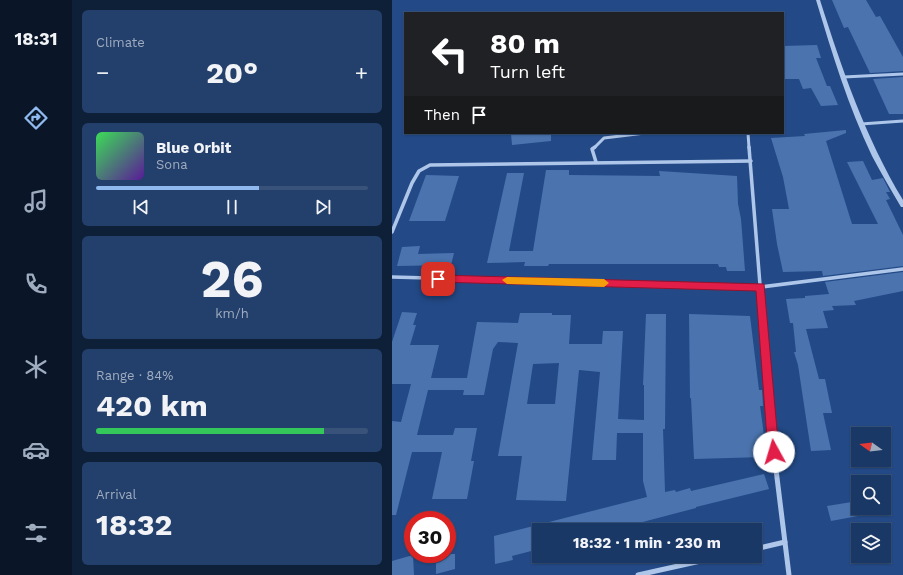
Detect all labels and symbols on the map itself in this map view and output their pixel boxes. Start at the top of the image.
pin [421,262,455,296]
north arrow [851,427,891,467]
position arrow [753,431,795,473]
speed limit sign: 30 [404,511,456,563]

